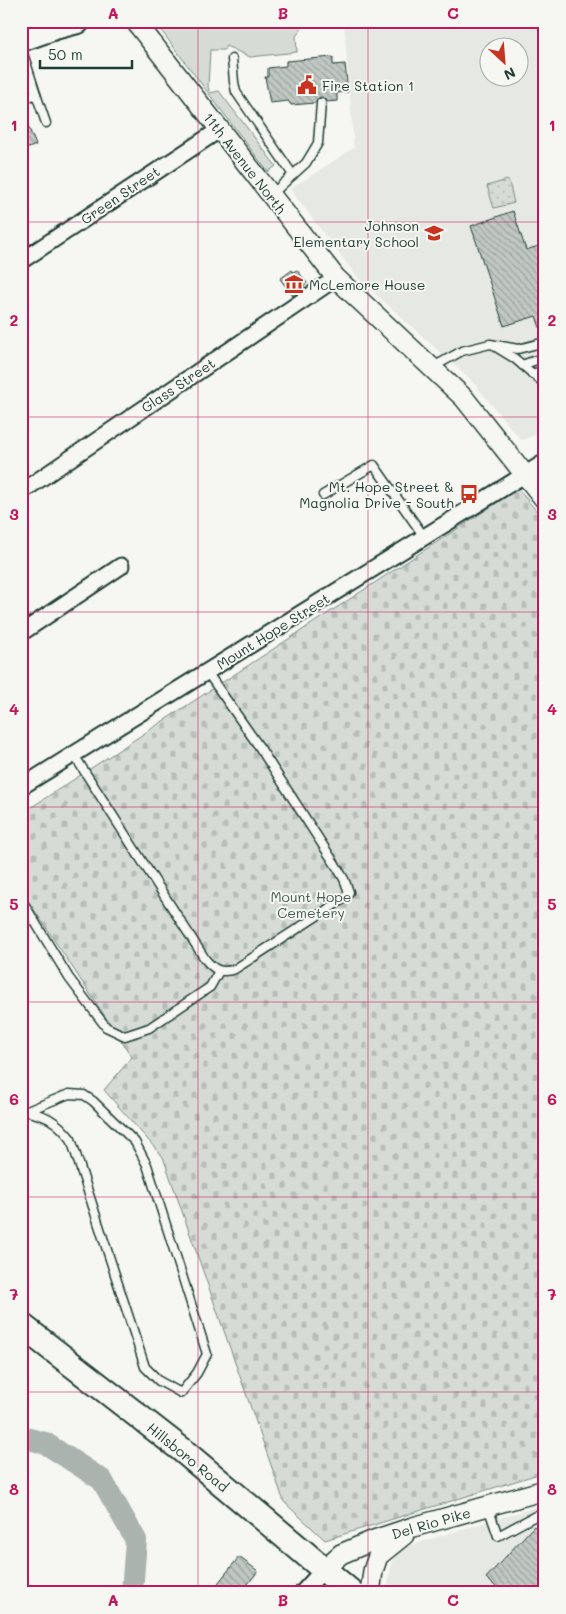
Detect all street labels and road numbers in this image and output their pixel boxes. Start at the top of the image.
street label: 11th Avenue North [199,108,291,218]
street label: Green Street [77,162,163,228]
street label: Glass Street [137,353,219,417]
street label: Mount Hope Street [213,588,333,674]
street label: Hillsboro Road [143,1418,233,1496]
street label: Del Rio Pike [389,1503,473,1543]

